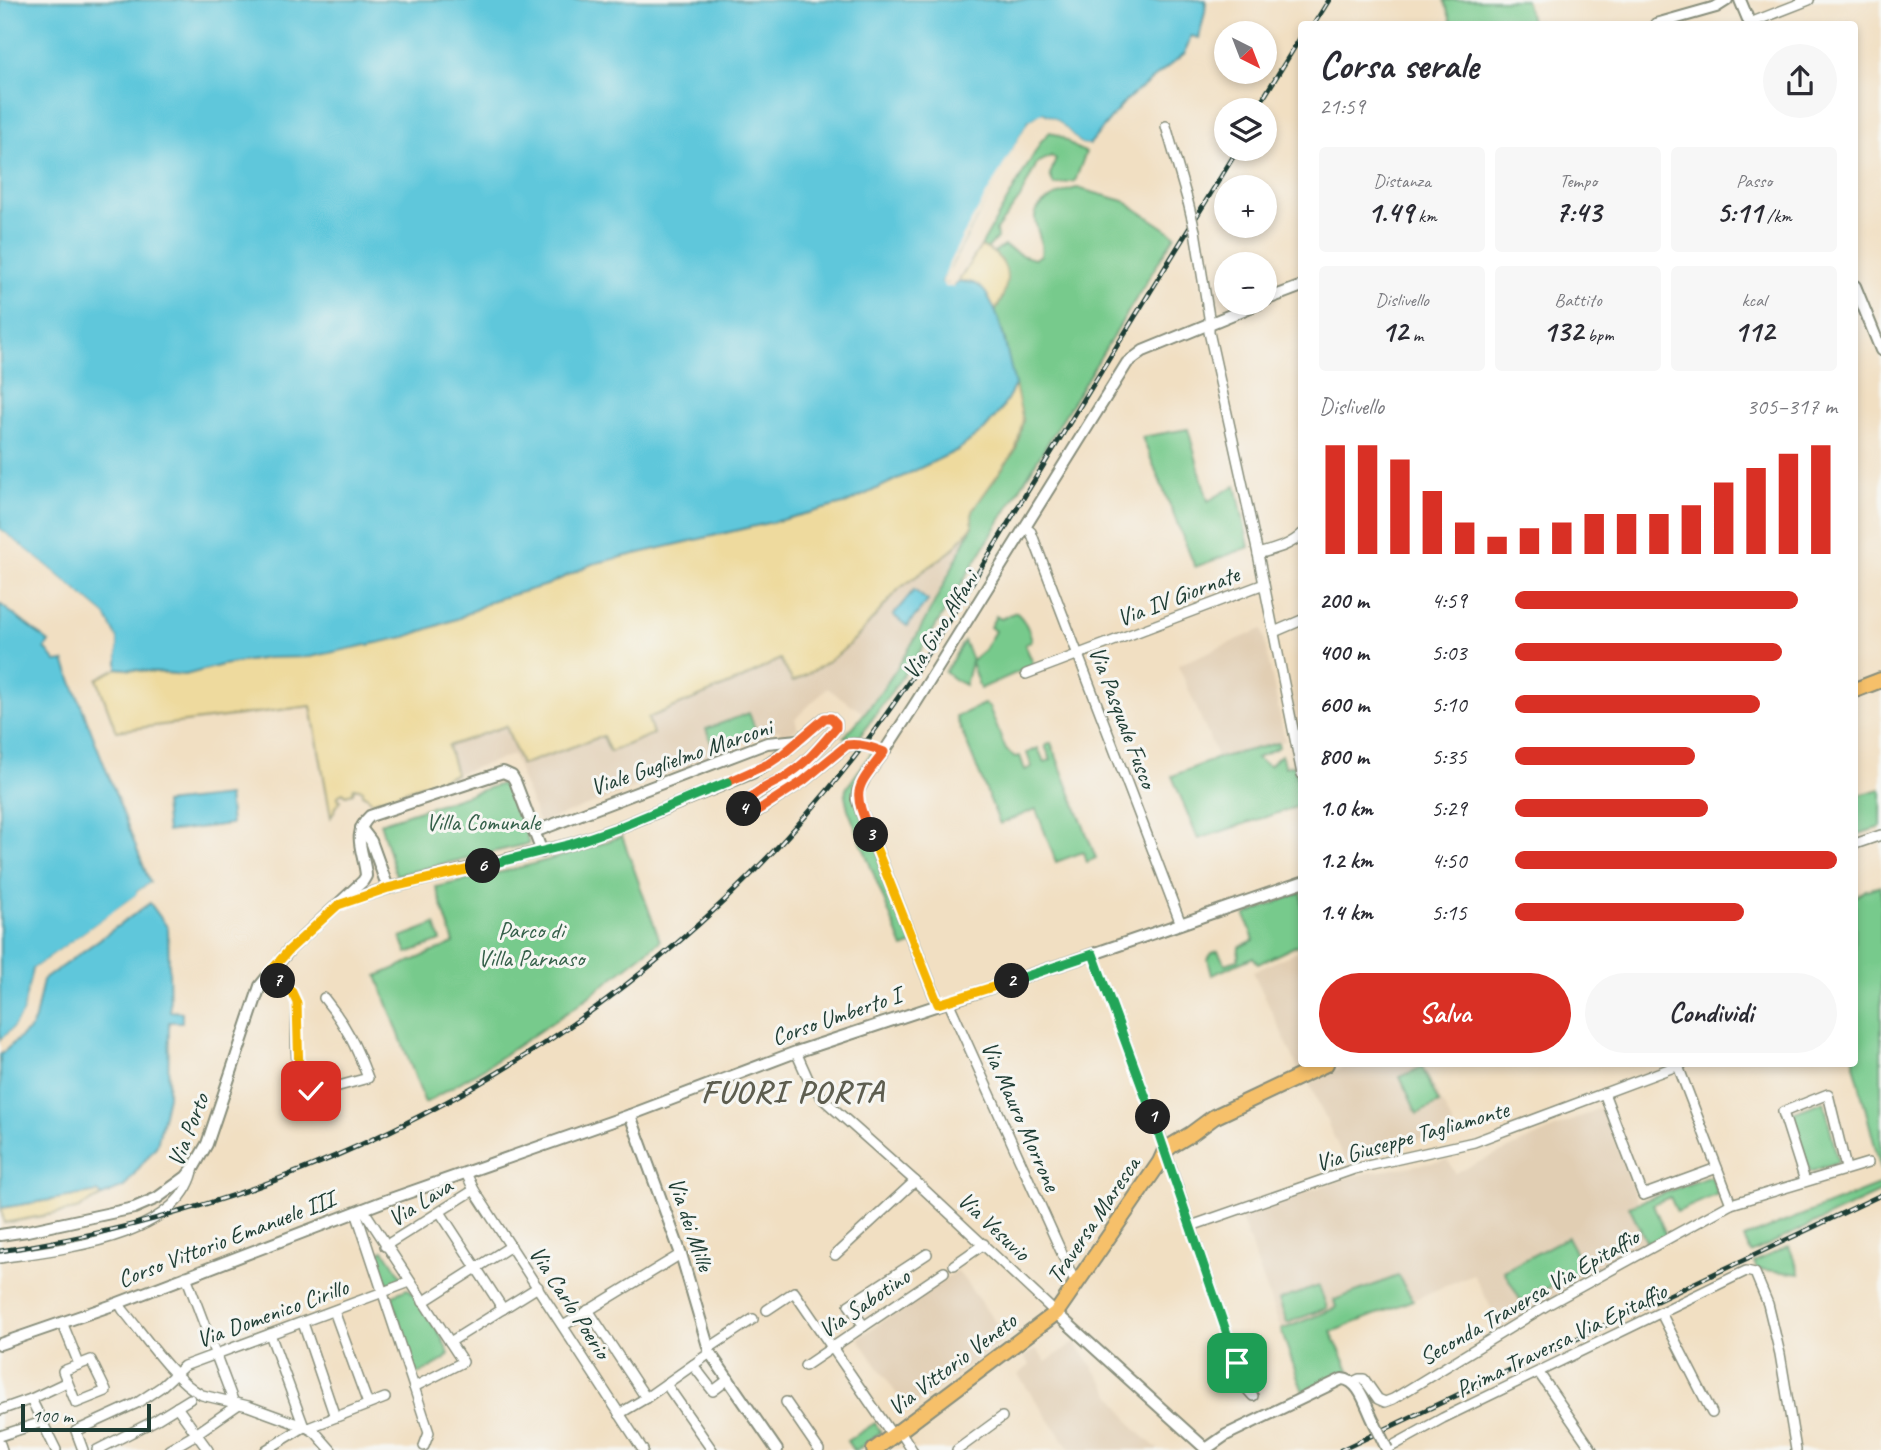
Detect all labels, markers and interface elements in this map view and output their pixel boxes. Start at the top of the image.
north arrow [1214,21,1278,84]
map controls [1214,21,1277,315]
text: Corsa serale [1319,42,1479,89]
button: share [1763,44,1837,118]
text: 21:59 [1319,92,1365,121]
button: layers [1214,98,1277,161]
text: Distanza [1373,169,1431,193]
text: Tempo [1559,169,1597,193]
text: Passo [1736,169,1772,193]
button: + [1214,175,1277,238]
text: 1.49 [1367,193,1413,231]
text: 7:43 [1555,193,1601,231]
text: 5:11 [1716,193,1762,231]
text: km [1413,204,1437,228]
text: /km [1762,204,1792,228]
button: − [1214,252,1277,315]
text: Dislivello [1375,288,1429,312]
text: Battito [1554,288,1602,312]
text: kcal [1741,288,1767,312]
text: 12 [1381,312,1408,350]
text: 132 [1542,312,1583,350]
text: 112 [1734,312,1774,350]
text: m [1408,323,1423,347]
text: bpm [1583,323,1614,347]
text: Dislivello [1319,392,1384,421]
text: 305–317 m [1746,392,1837,421]
street label: Via IV Giornate [1113,558,1245,633]
street label: Via Gino Alfani [895,563,987,684]
text: 200 m [1319,586,1369,615]
text: 4:59 [1431,586,1467,615]
text: 400 m [1319,638,1369,667]
text: 5:03 [1431,638,1467,667]
street label: Via Pasquale Fusco [1082,642,1165,795]
text: 600 m [1319,690,1369,719]
text: 5:10 [1431,690,1467,719]
street label: Viale Guglielmo Marconi [586,711,778,802]
text: 800 m [1319,742,1369,771]
text: 5:35 [1431,742,1467,771]
pin: 4 [726,792,762,826]
text: 1.0 km [1319,794,1373,823]
text: 5:29 [1431,794,1467,823]
text: 4 [739,796,748,820]
park label: Villa Comunale [426,807,542,837]
pin: 3 [854,818,888,852]
text: 3 [866,822,875,846]
text: 1.2 km [1319,846,1373,875]
text: 4:50 [1431,846,1467,875]
pin: 6 [466,848,500,884]
text: 6 [478,853,487,877]
text: 1.4 km [1319,898,1373,927]
text: 5:15 [1431,898,1467,927]
park label: Parco di Villa Parnaso [478,915,587,973]
pin: 7 [260,964,296,998]
pin: 2 [995,964,1030,998]
text: 7 [273,968,282,992]
text: 2 [1007,968,1016,992]
button: Salva [1319,973,1571,1053]
button: Condividi [1585,973,1837,1053]
street label: Corso Umberto I [767,978,910,1052]
street label: Via Mauro Morrone [975,1036,1068,1198]
pin [281,1061,341,1121]
district label: FUORI PORTA [701,1071,886,1112]
icon: check [292,1072,330,1110]
street label: Via Porto [160,1088,216,1171]
street label: Via Giuseppe Tagliamonte [1312,1093,1514,1178]
pin: 1 [1136,1100,1170,1134]
text: 1 [1148,1104,1157,1128]
street label: Traversa Maresca [1039,1149,1148,1289]
street label: Via Lava [382,1170,459,1233]
street label: Via dei Mille [661,1173,722,1277]
street label: Corso Vittorio Emanuele III [113,1182,343,1294]
street label: Via Vesuvio [951,1185,1038,1268]
street label: Seconda Traversa Via Epitaffio [1414,1221,1646,1372]
street label: Via Carlo Poerio [522,1240,619,1366]
street label: Via Sabotino [813,1261,917,1344]
street label: Via Domenico Cirillo [192,1271,353,1354]
street label: Prima Traversa Via Epitaffio [1451,1275,1673,1404]
street label: Via Vittorio Veneto [882,1305,1024,1422]
pin [1207,1333,1267,1393]
icon: arrive [1218,1344,1256,1382]
scale bar [21,1401,150,1433]
text: 100 m [32,1404,73,1428]

